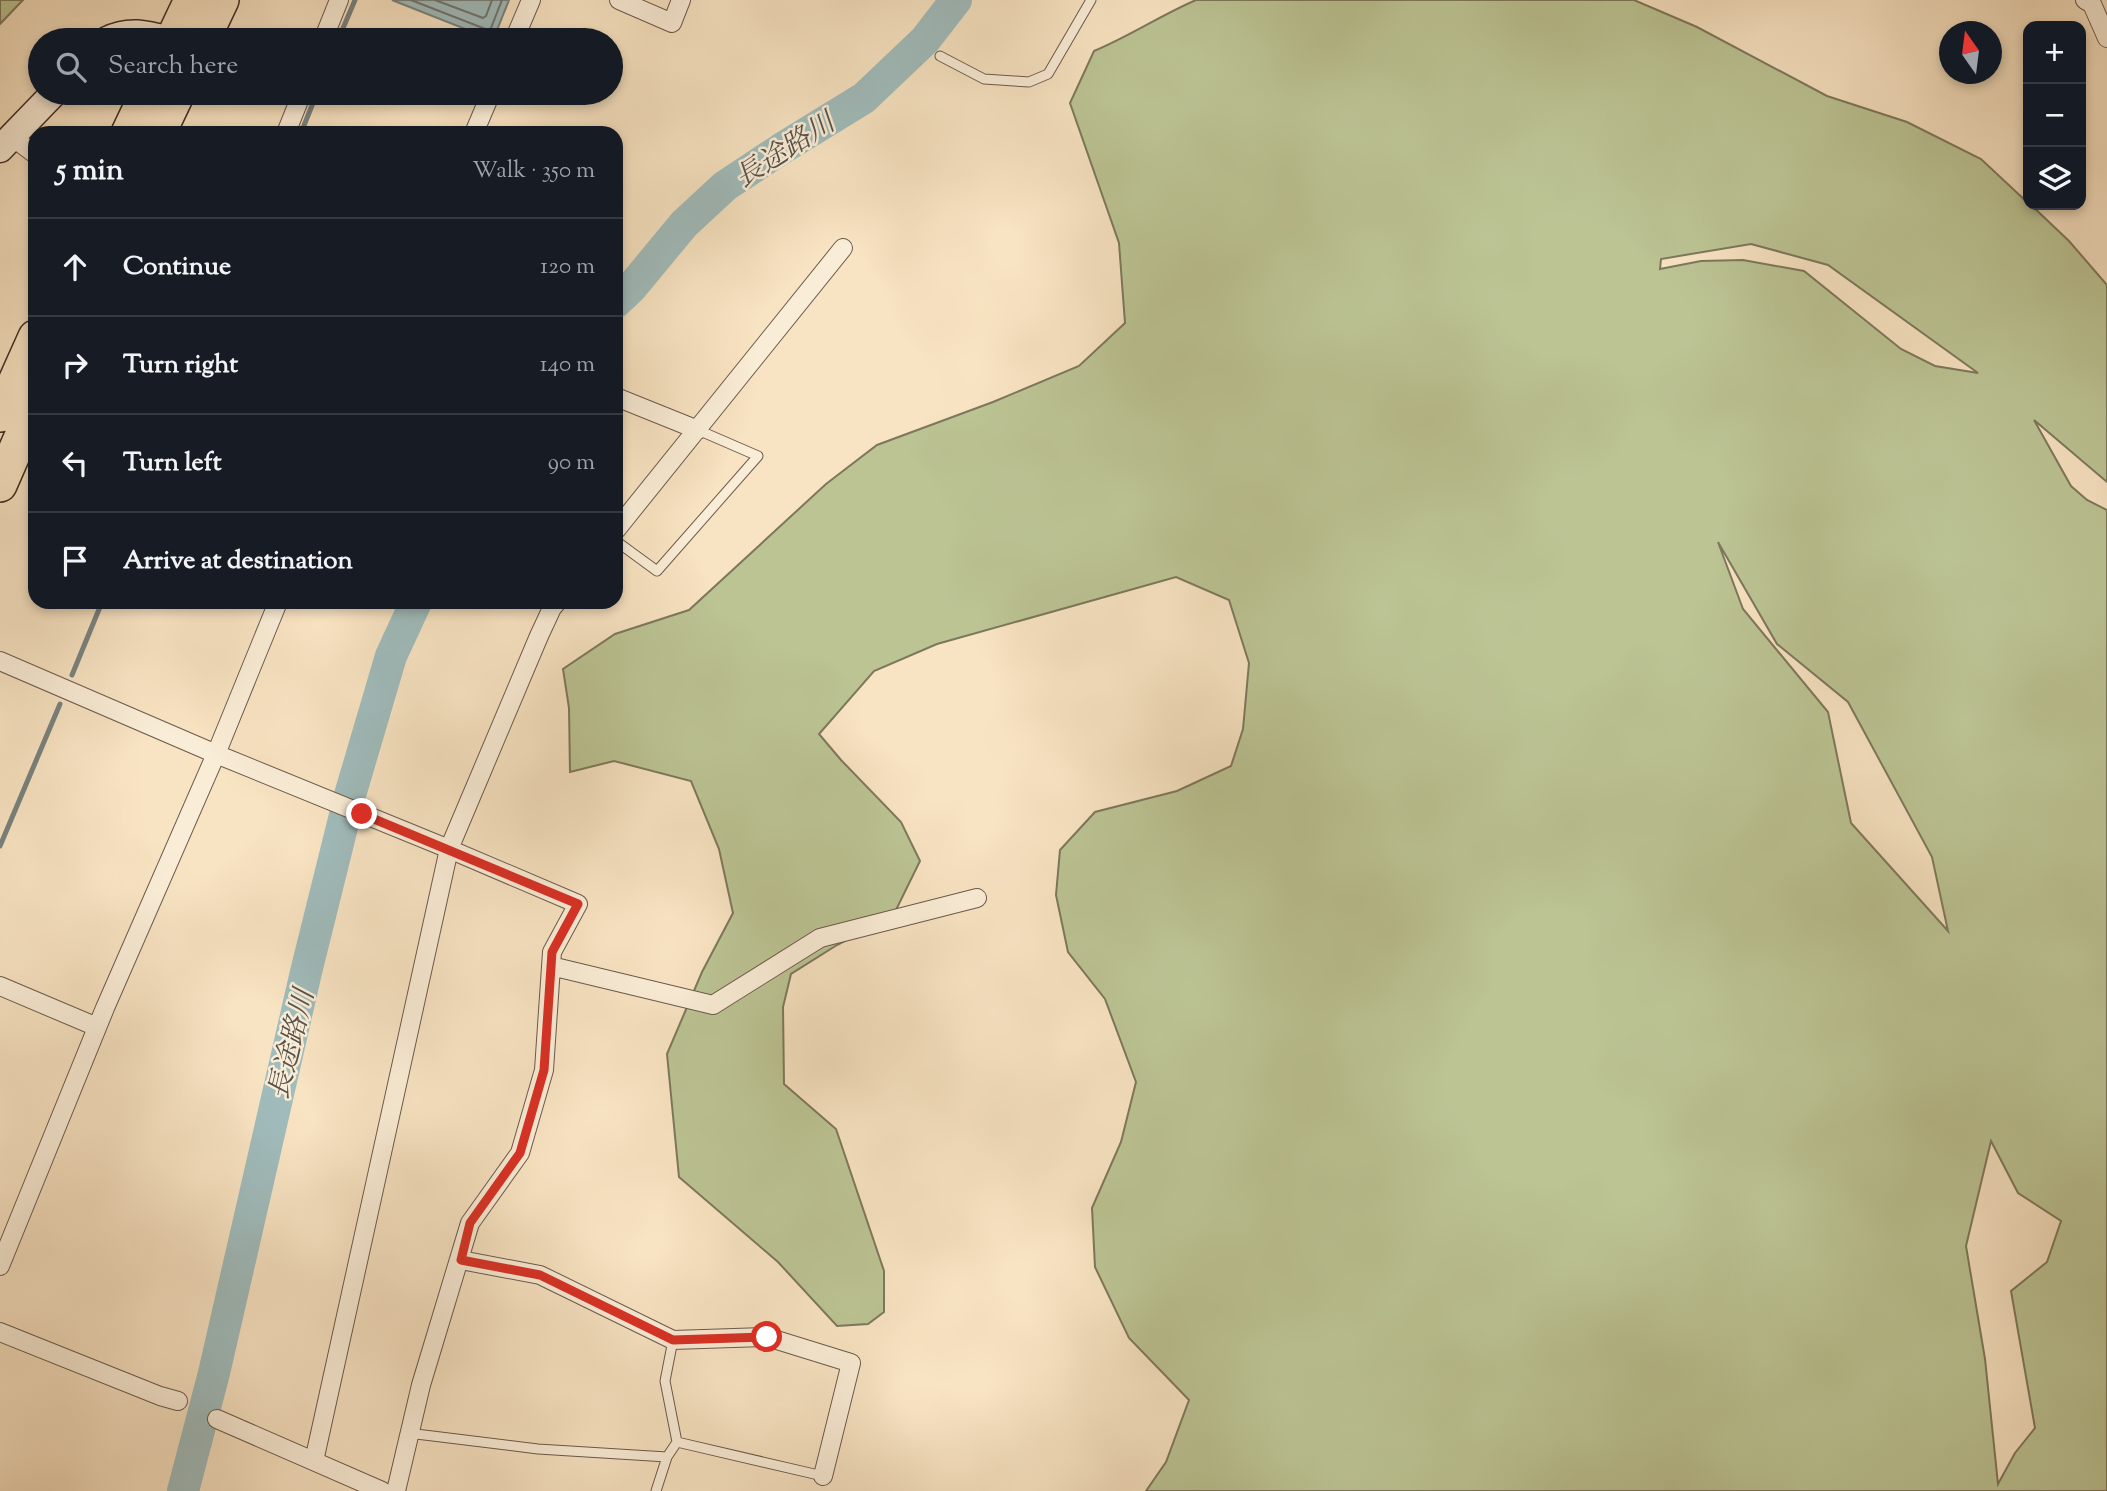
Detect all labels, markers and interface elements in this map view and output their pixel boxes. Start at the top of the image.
north arrow [1939,21,2002,84]
map controls [2023,21,2086,210]
button: + [2023,21,2086,84]
search box [28,28,623,105]
icon: search [52,48,90,86]
text: Search here [108,48,238,85]
button: − [2023,84,2086,147]
water label: 長途路川 [728,103,846,199]
button: layers [2023,147,2086,210]
text: 5 min [56,150,124,193]
text: Walk · 350 m [472,155,595,188]
icon: ahead [56,248,94,286]
text: Continue [123,249,231,286]
text: 120 m [540,251,595,284]
icon: right [56,346,94,384]
text: Turn right [123,347,238,384]
text: 140 m [540,349,595,382]
icon: left [56,444,94,482]
text: Turn left [123,445,222,482]
text: 90 m [548,447,595,480]
icon: arrive [56,542,94,580]
text: Arrive at destination [123,543,353,580]
route end [346,798,377,829]
water label: 長途路川 [260,983,327,1104]
route start [751,1321,782,1352]

